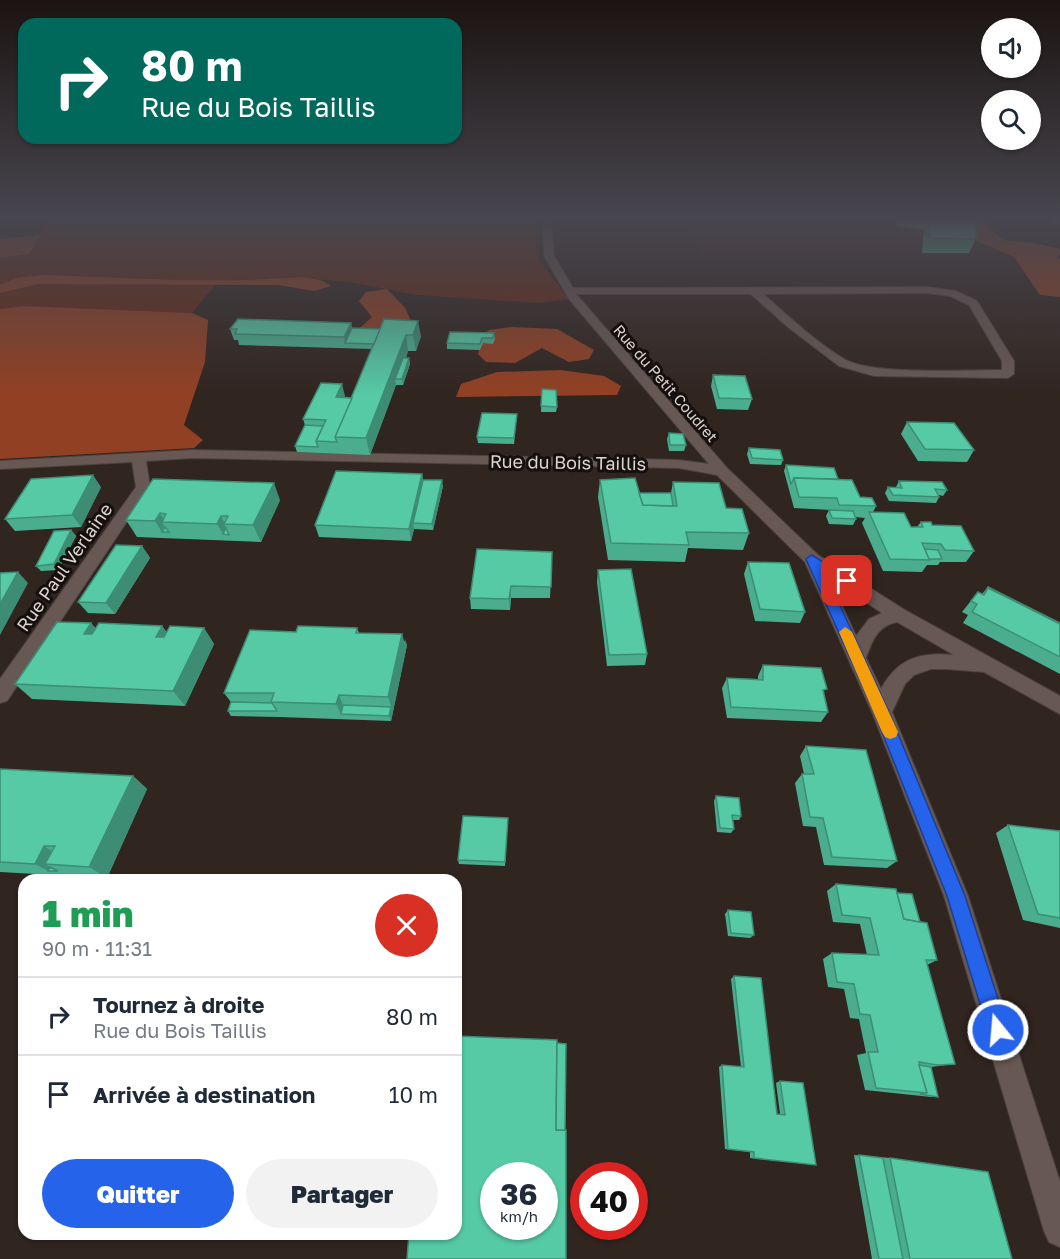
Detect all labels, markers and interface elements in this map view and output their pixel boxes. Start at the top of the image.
map controls [981,18,1041,150]
button: sound [981,18,1041,78]
text: 80 m [141,40,242,90]
icon: right [42,42,120,120]
button: search [981,90,1041,150]
text: Rue du Bois Taillis [141,91,375,123]
street label: Rue du Petit Coudret [610,321,722,445]
street label: Rue du Bois Taillis [490,450,646,474]
street label: Rue Paul Verlaine [12,499,116,635]
pin [821,555,872,606]
icon: arrive [830,564,863,597]
text: 1 min [42,892,133,935]
button: close [375,894,438,957]
text: 90 m · 11:31 [42,936,152,960]
text: Tournez à droite [93,991,264,1018]
position arrow [966,998,1030,1062]
icon: right [42,1000,75,1033]
text: 80 m [386,1003,438,1030]
text: Rue du Bois Taillis [93,1018,267,1042]
icon: arrive [42,1078,75,1111]
text: Arrivée à destination [93,1081,315,1108]
text: 10 m [389,1081,438,1108]
button: Quitter [42,1159,234,1228]
button: Partager [246,1159,438,1228]
speed limit sign: 40 [570,1162,648,1240]
text: 36 [500,1176,538,1212]
text: km/h [500,1207,538,1225]

